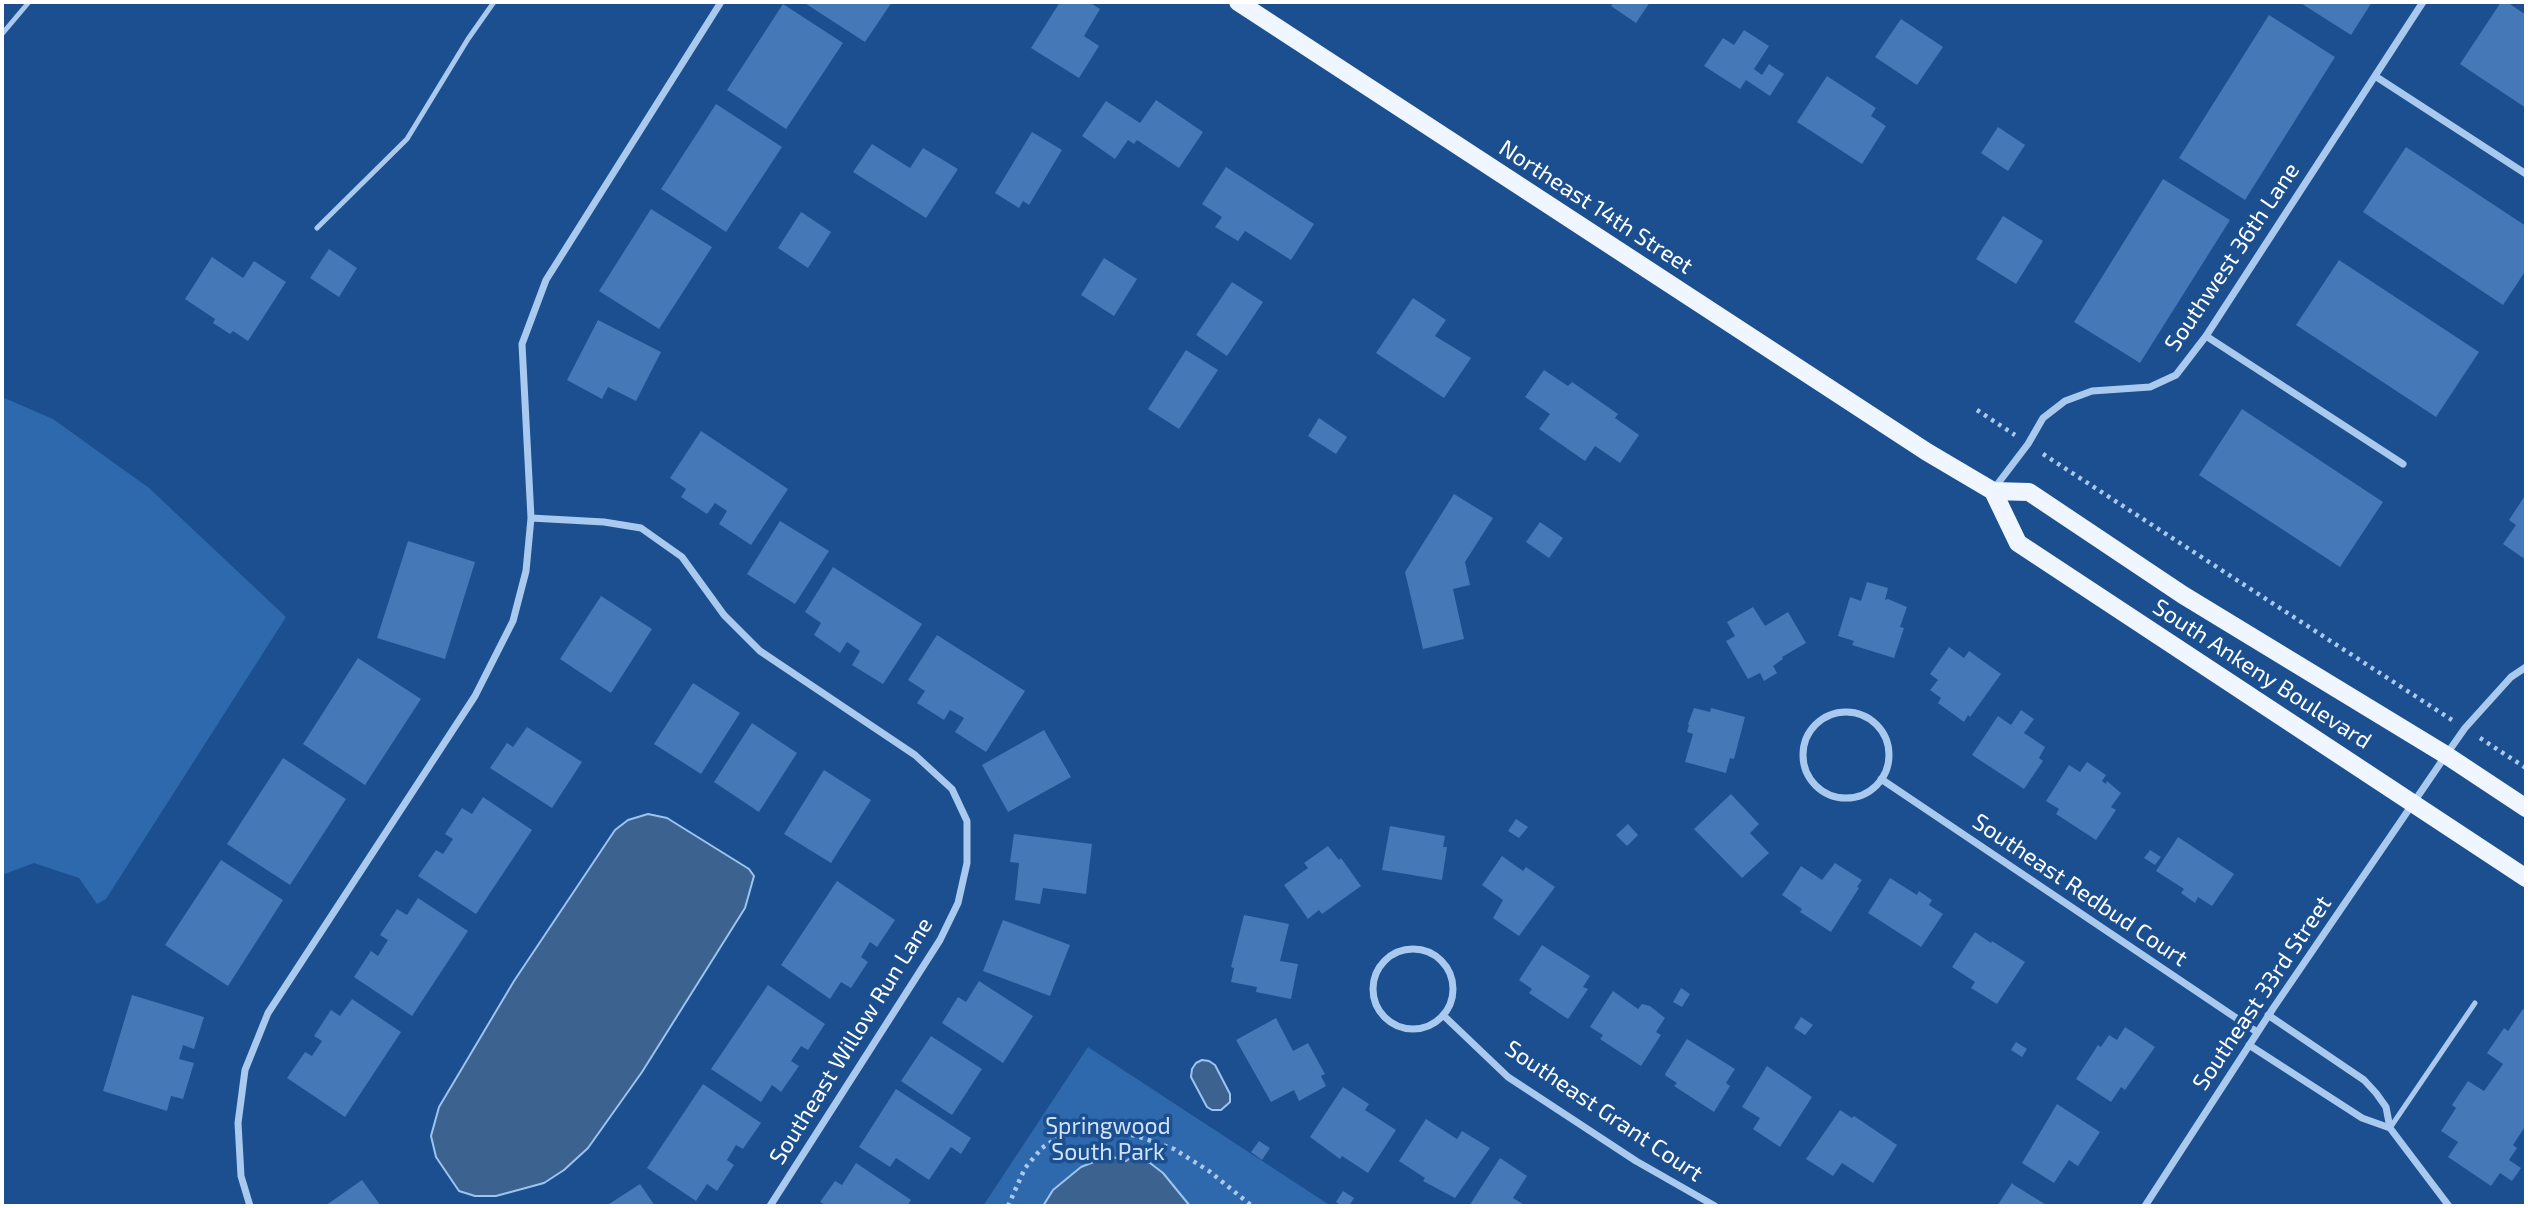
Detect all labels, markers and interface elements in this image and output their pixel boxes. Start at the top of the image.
street label: Northeast 14th Street [1494,134,1698,280]
street label: Southwest 36th Lane [2159,158,2305,356]
street label: South Ankeny Boulevard [2148,593,2376,755]
street label: Southeast Redbud Court [1967,808,2193,972]
street label: Southeast 33rd Street [2187,891,2337,1095]
street label: Southeast Willow Run Lane [764,912,938,1170]
street label: Southeast Grant Court [1500,1035,1708,1187]
park label: Springwood South Park [1045,1112,1171,1166]

